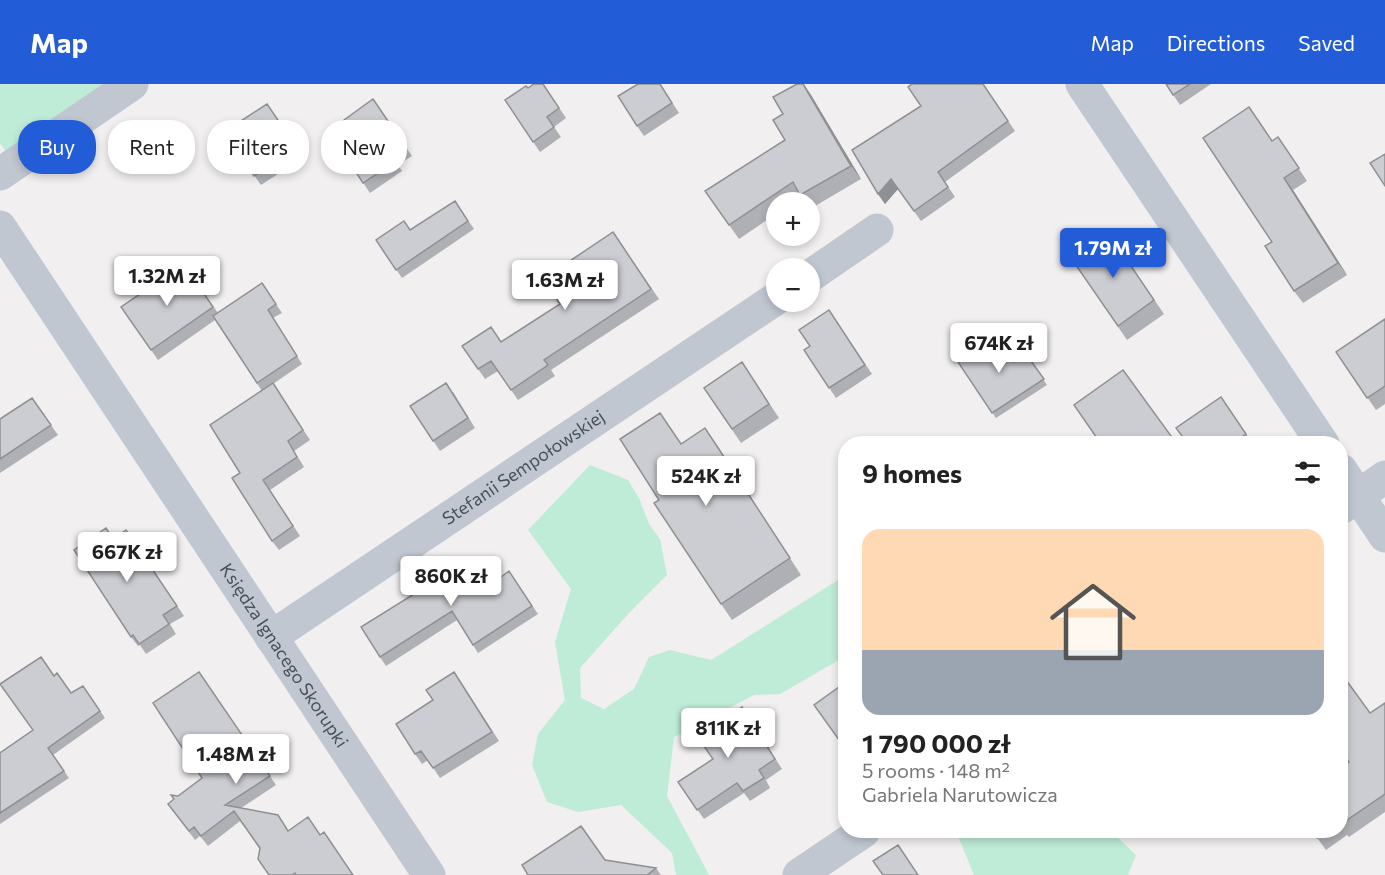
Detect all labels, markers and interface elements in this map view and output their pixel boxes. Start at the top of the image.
text: Map [30,25,88,59]
text: Map [1091,30,1134,55]
text: Directions [1167,30,1265,55]
text: Saved [1298,30,1355,55]
chip: Buy [18,120,96,174]
chip: Rent [108,120,195,174]
chip: Filters [207,120,309,174]
chip: New [321,120,407,174]
map controls [766,192,820,312]
button: + [766,192,820,246]
pin: 1.79M zł [1051,228,1175,279]
text: 1.79M zł [1074,235,1152,259]
pin: 1.32M zł [105,256,229,307]
button: − [766,258,820,312]
pin: 1.63M zł [503,260,627,311]
text: 1.32M zł [128,263,206,287]
text: 1.63M zł [526,267,604,291]
pin: 674K zł [944,323,1054,374]
text: 674K zł [964,330,1034,354]
street label: Stefanii Sempołowskiej [438,405,608,529]
pin: 524K zł [651,456,761,507]
icon: filters [1291,456,1324,489]
text: 9 homes [862,457,962,488]
text: 524K zł [671,463,741,487]
pin: 667K zł [72,532,182,583]
text: 667K zł [92,539,162,563]
pin: 860K zł [396,556,506,607]
street label: Księdza Ignacego Skorupki [216,559,353,751]
text: 860K zł [414,563,488,587]
icon: home [1039,568,1147,676]
pin: 811K zł [673,708,783,759]
text: 811K zł [695,715,761,739]
text: 1 790 000 zł [862,727,1011,758]
pin: 1.48M zł [174,734,298,785]
text: 1.48M zł [196,741,276,765]
text: 5 rooms · 148 m² [862,758,1010,782]
text: Gabriela Narutowicza [862,782,1058,806]

